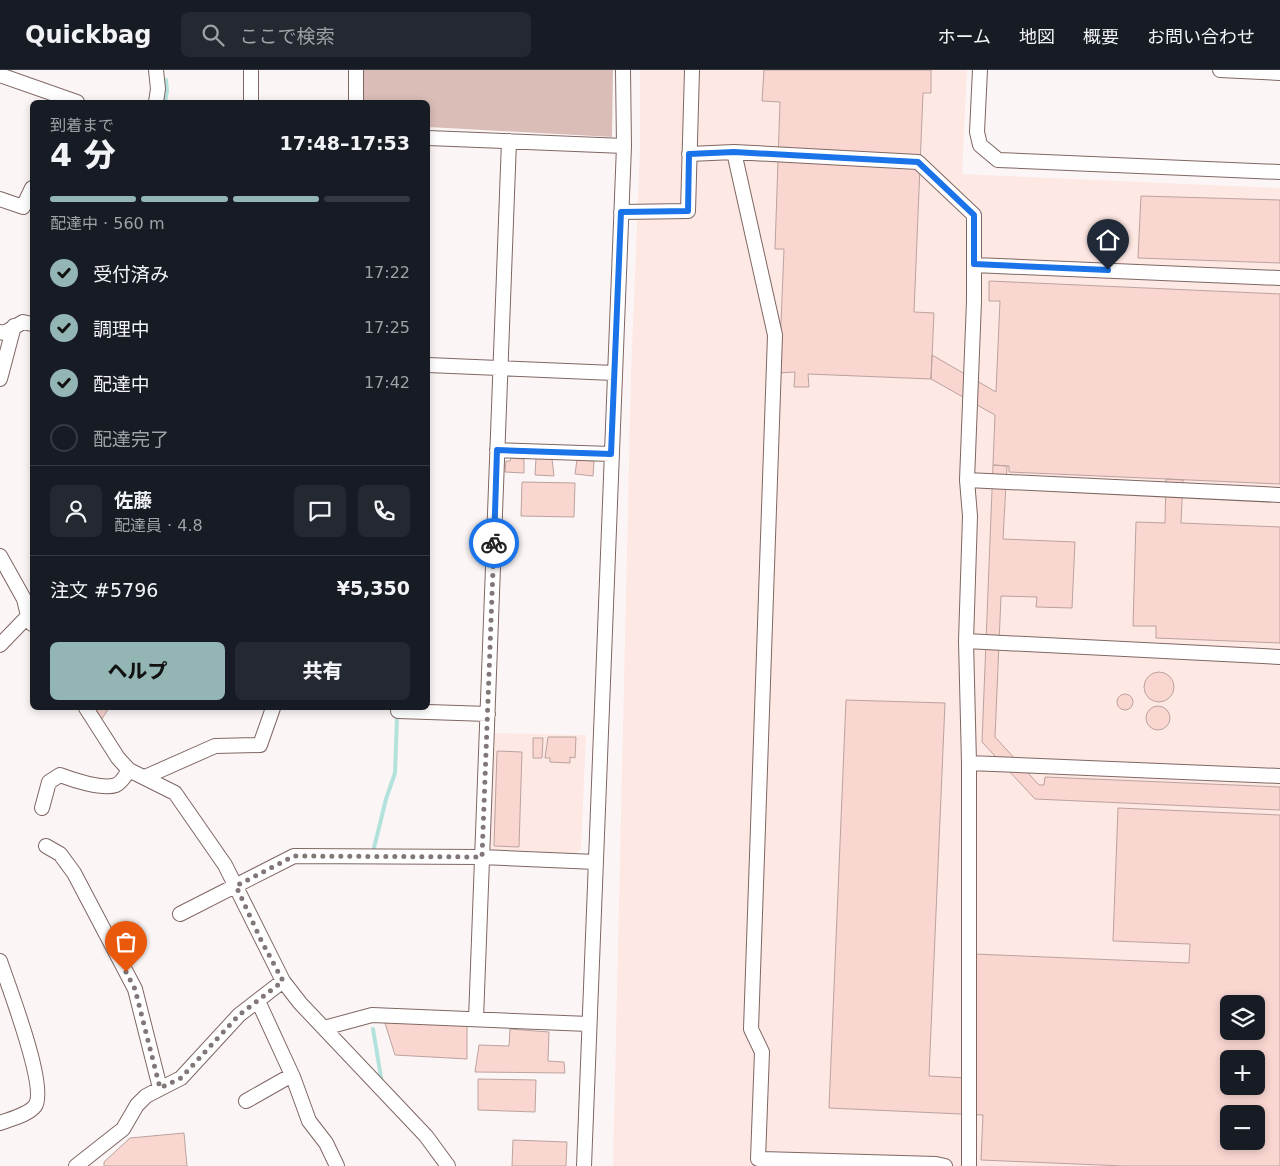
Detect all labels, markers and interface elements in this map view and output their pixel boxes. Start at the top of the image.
search box [181,12,531,57]
text: Quickbag [25,21,151,49]
icon: search [199,21,227,49]
text: ここで検索 [239,25,334,47]
text: ホーム [938,26,991,47]
text: 地図 [1019,26,1055,47]
text: 概要 [1083,26,1119,47]
text: お問い合わせ [1147,26,1255,47]
text: 到着まで [50,116,114,135]
text: 17:48–17:53 [280,132,410,154]
text: 4 分 [50,136,115,174]
text: 配達中 · 560 m [50,214,164,233]
pin [1087,219,1129,270]
icon: home [1094,226,1122,254]
icon: check [50,259,78,287]
text: 受付済み [93,263,169,285]
text: 17:22 [364,263,410,282]
icon: check [50,314,78,342]
text: 調理中 [93,318,150,340]
text: 17:25 [364,318,410,337]
icon: check [50,369,78,397]
text: 配達中 [93,373,150,395]
text: 17:42 [364,373,410,392]
text: 配達完了 [93,428,169,450]
button: person [50,485,102,537]
button: chat [294,485,346,537]
button: phone [358,485,410,537]
text: 佐藤 [114,489,152,511]
text: 配達員 · 4.8 [114,516,203,535]
courier [469,518,519,568]
icon: bike [480,529,508,557]
text: ¥5,350 [337,577,410,599]
text: 注文 #5796 [50,579,158,601]
button: ヘルプ [50,642,225,700]
button: 共有 [235,642,410,700]
pin [105,921,147,972]
icon: bag [112,928,140,956]
map controls [1220,995,1265,1150]
button: layers [1220,995,1265,1040]
button: + [1220,1050,1265,1095]
button: − [1220,1105,1265,1150]

